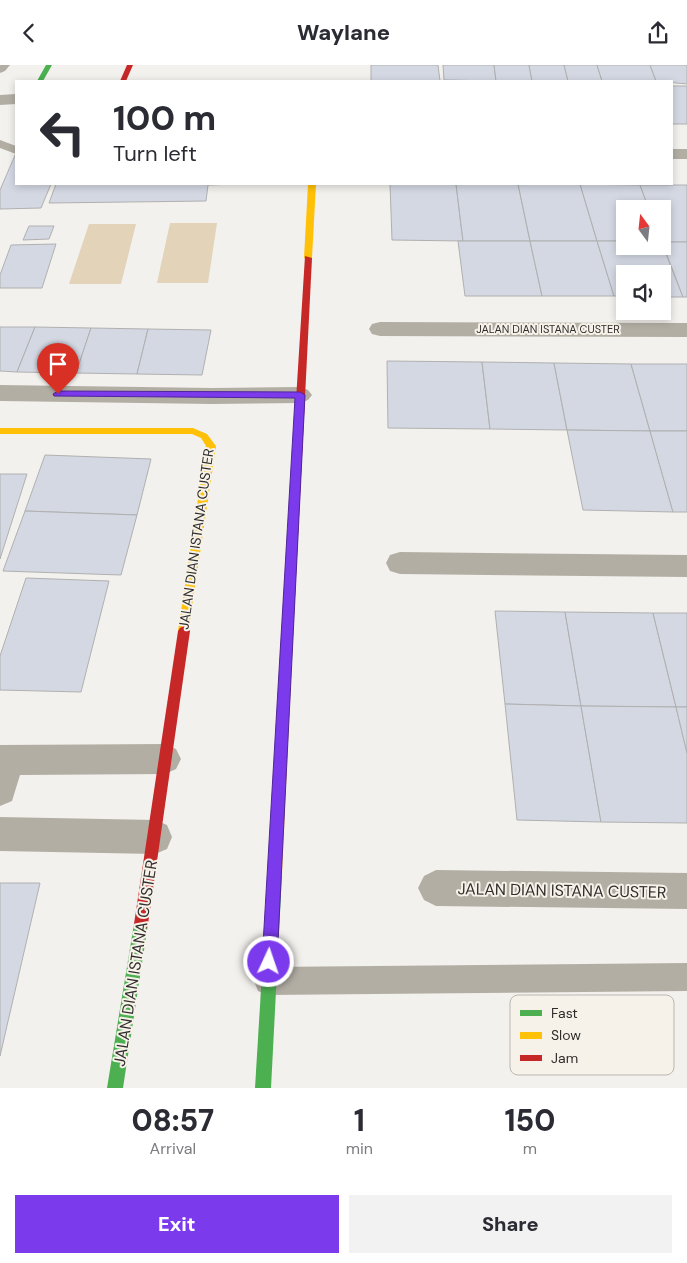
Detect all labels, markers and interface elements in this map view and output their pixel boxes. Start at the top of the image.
text: Waylane [297,18,390,47]
icon: back [15,19,43,47]
icon: share [644,19,672,47]
text: 100 m [113,95,216,141]
icon: left [30,100,95,165]
text: Turn left [113,139,197,168]
north arrow [616,200,671,255]
map controls [616,200,671,320]
button: sound [616,265,671,320]
street label: JALAN DIAN ISTANA CUSTER [476,322,620,336]
pin [37,343,79,394]
icon: arrive [44,350,72,378]
street label: JALAN DIAN ISTANA CUSTER [174,447,218,631]
street label: JALAN DIAN ISTANA CUSTER [109,858,162,1068]
street label: JALAN DIAN ISTANA CUSTER [457,878,667,903]
position arrow [242,935,294,987]
legend [510,995,674,1075]
text: Fast [551,1004,578,1022]
text: Slow [551,1026,581,1044]
text: Jam [551,1049,578,1067]
text: 08:57 [132,1101,214,1140]
text: 1 [354,1101,365,1140]
text: 150 [504,1101,555,1140]
text: Arrival [150,1138,196,1159]
text: min [346,1138,373,1159]
text: m [523,1138,537,1159]
button: Exit [15,1195,339,1253]
button: Share [349,1195,672,1253]

